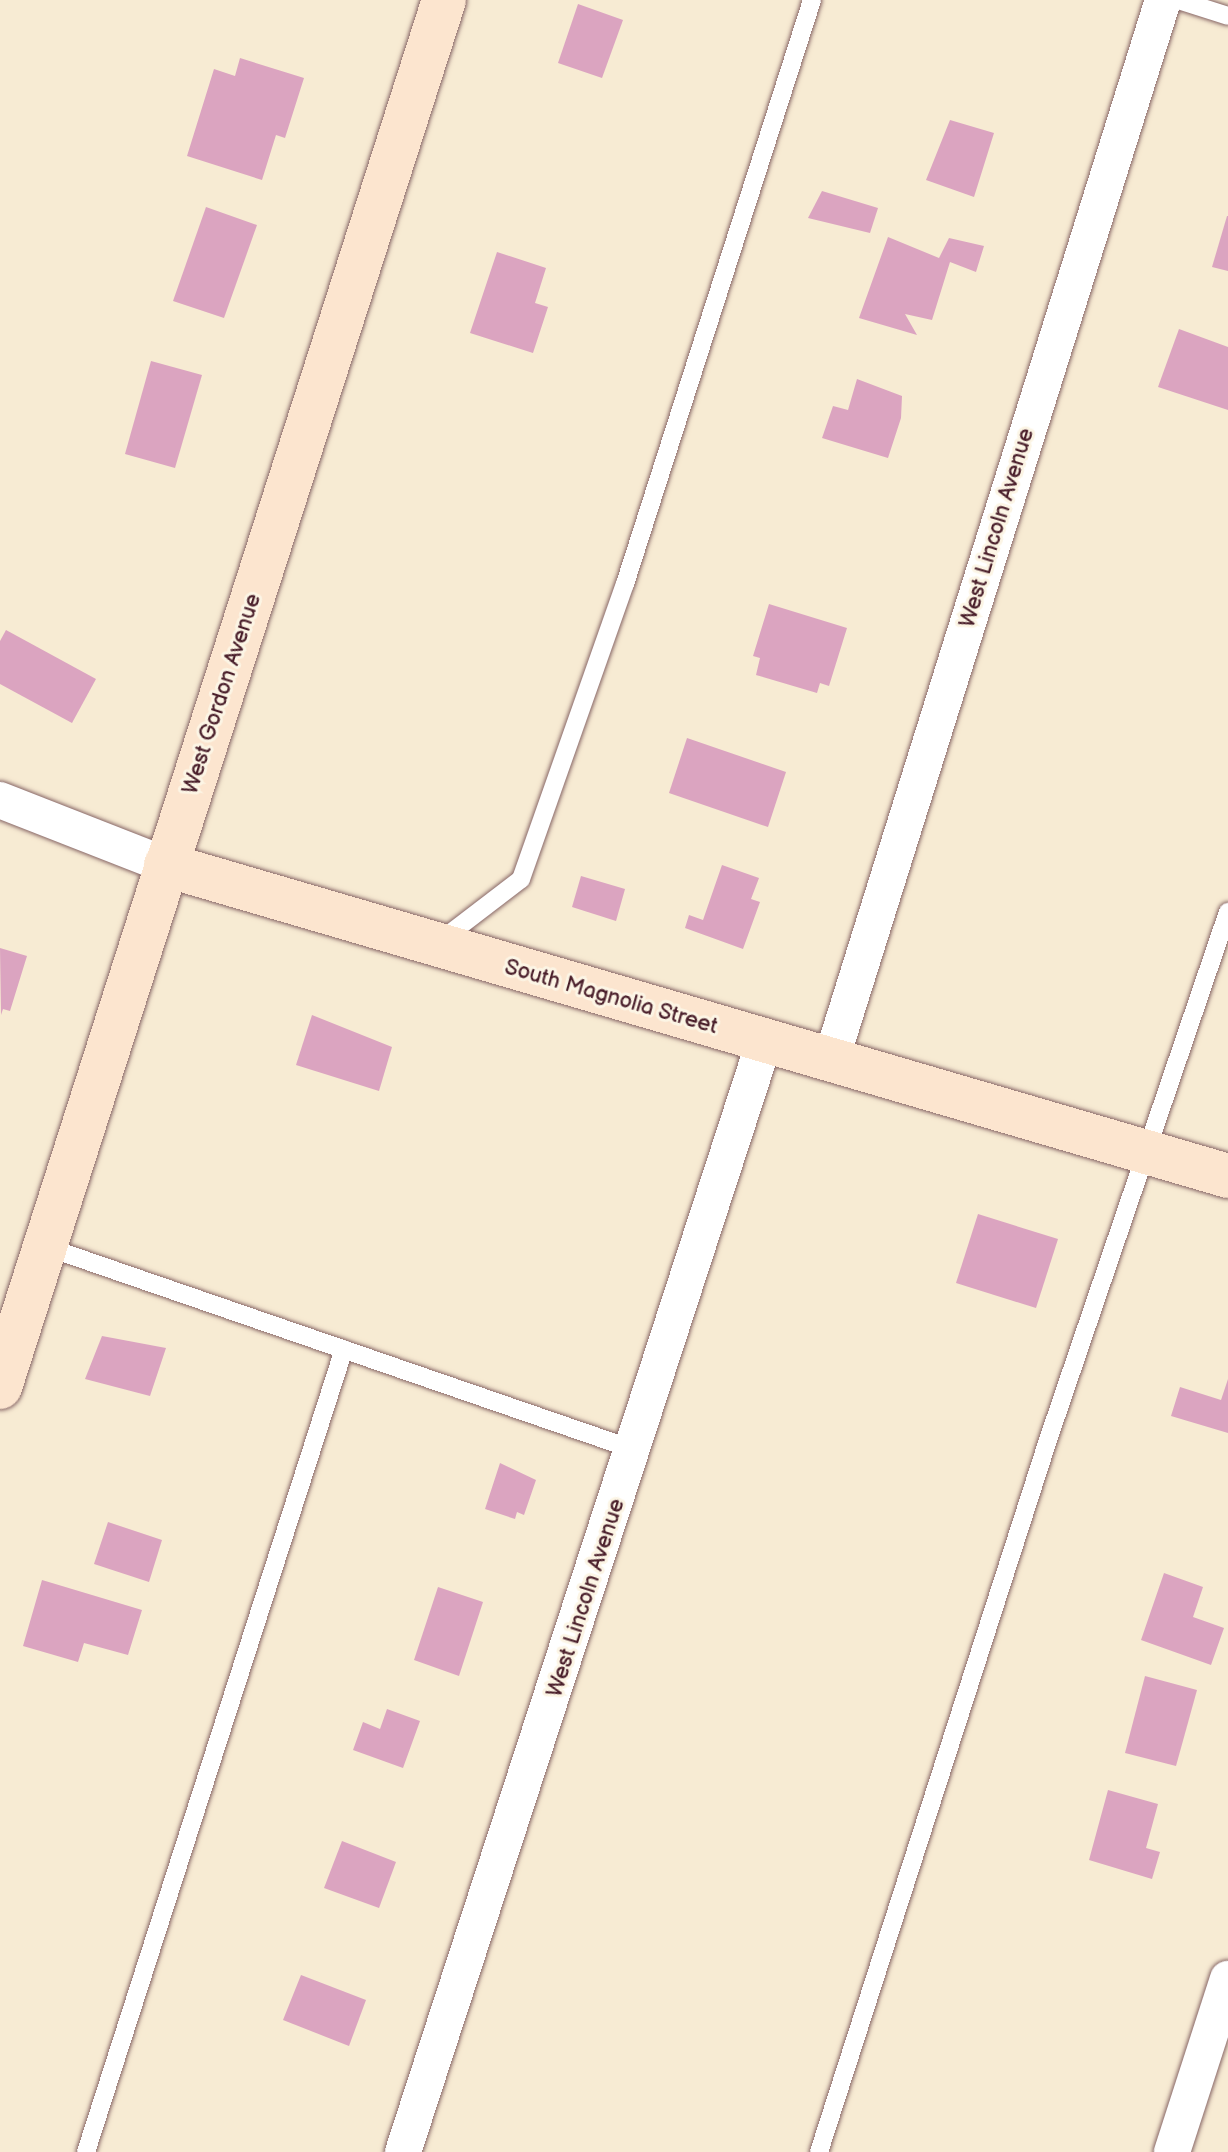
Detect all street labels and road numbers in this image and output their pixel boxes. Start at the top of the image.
street label: West Lincoln Avenue [954,425,1040,631]
street label: West Gordon Avenue [177,590,267,798]
street label: South Magnolia Street [501,954,721,1040]
street label: West Lincoln Avenue [541,1496,631,1700]

